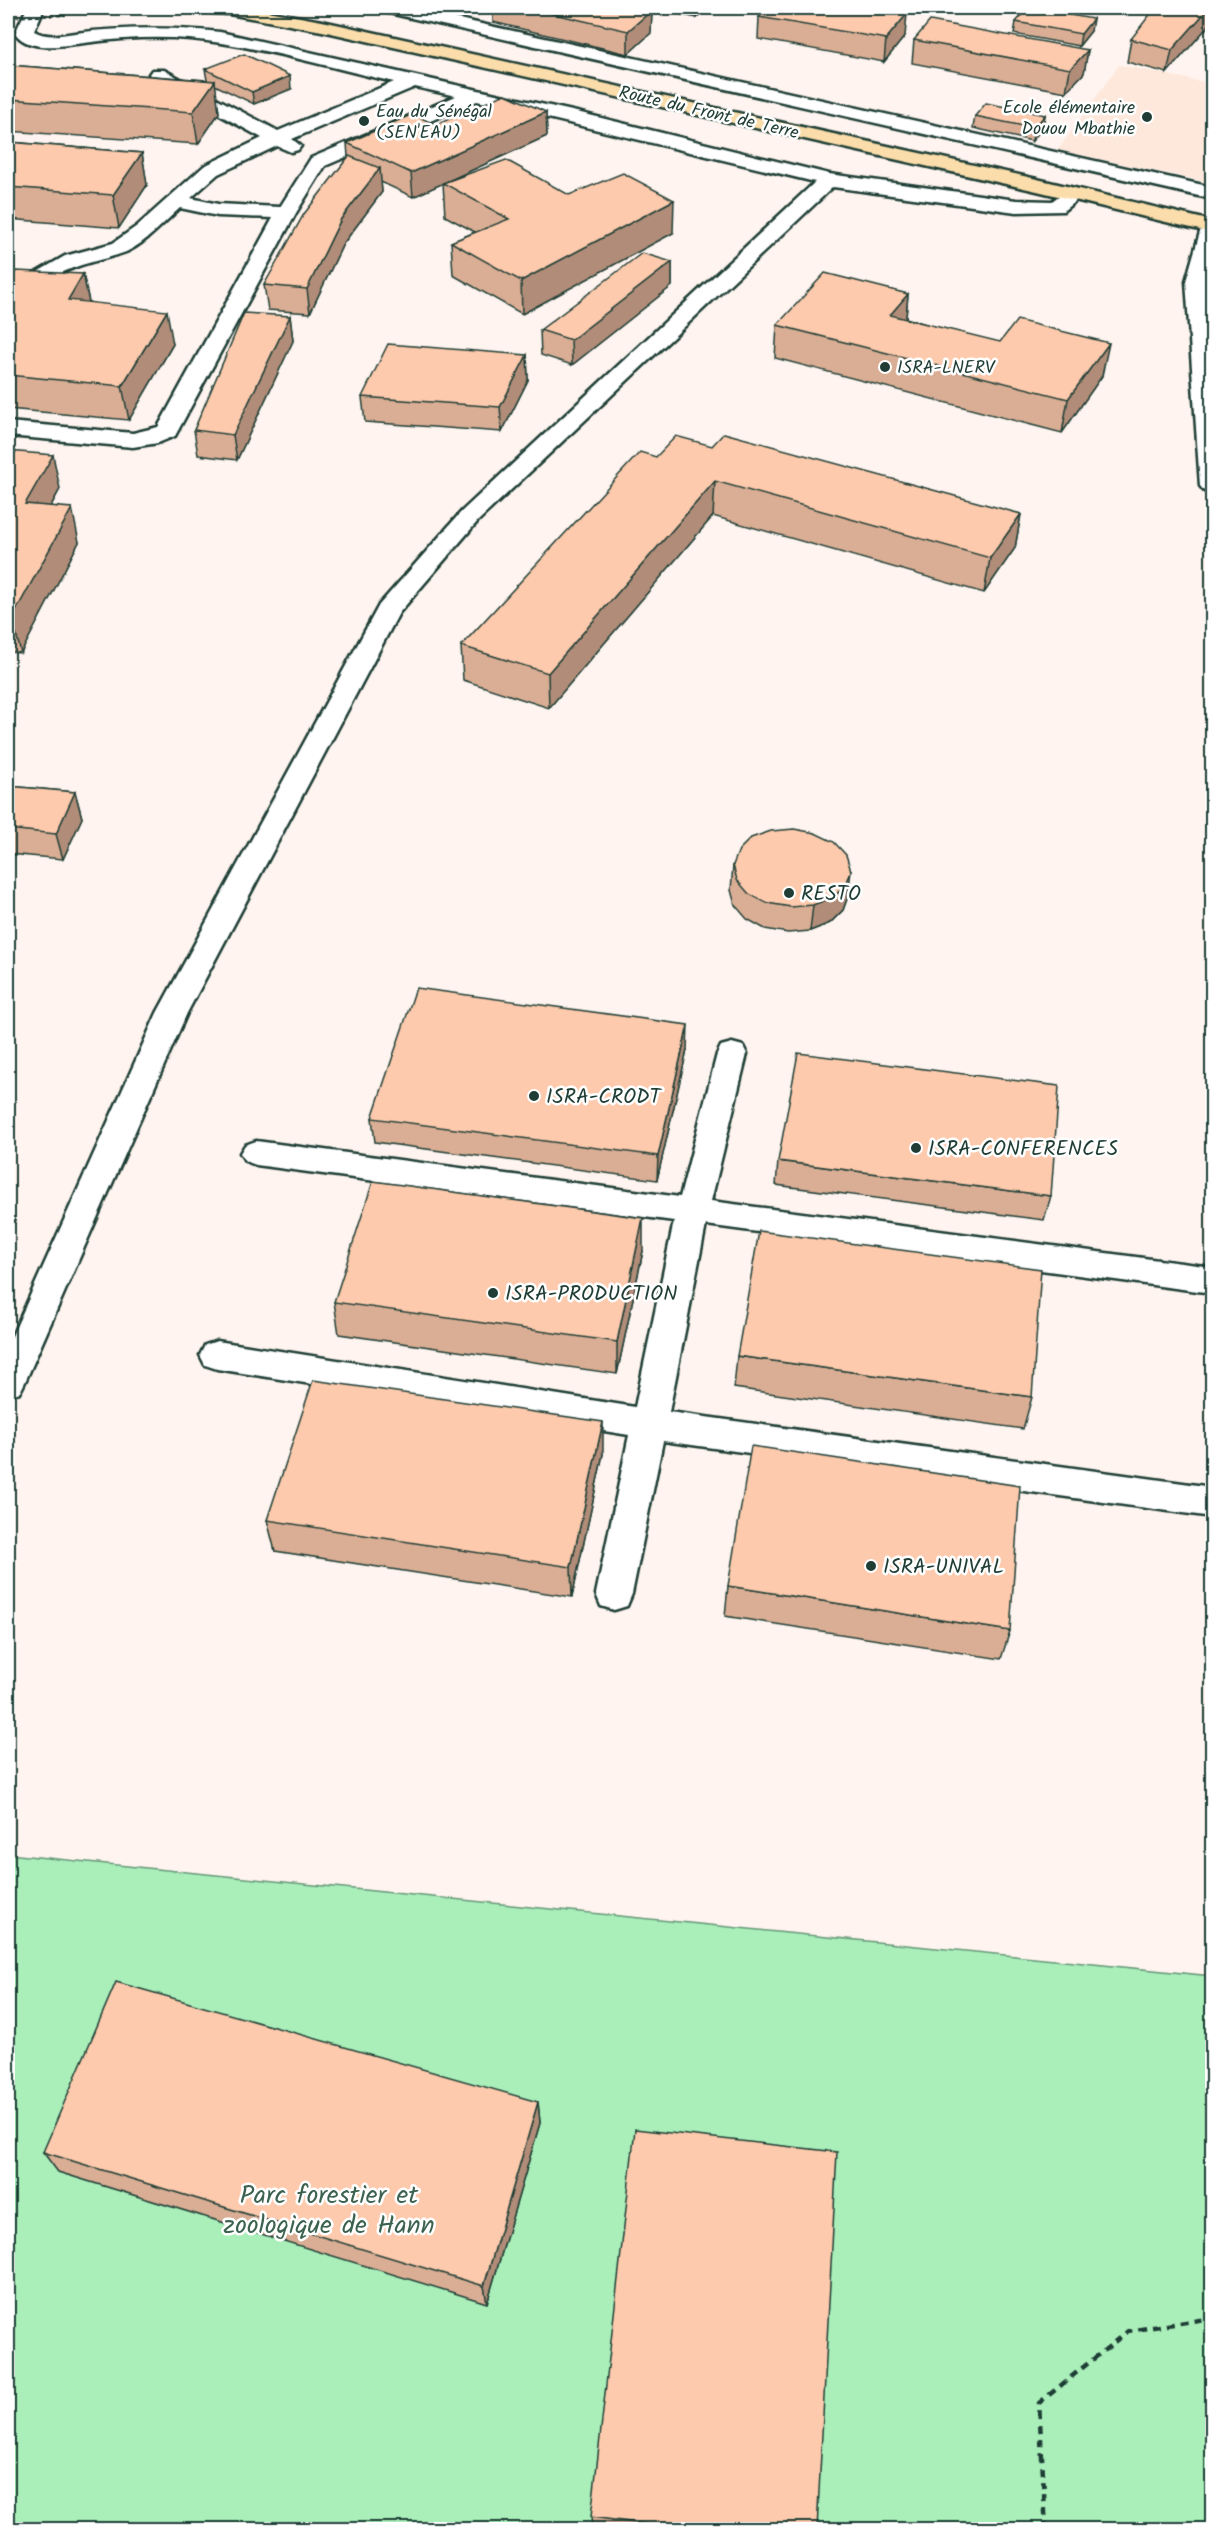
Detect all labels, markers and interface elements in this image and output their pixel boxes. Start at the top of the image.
street label: Route du Front de Terre [616,79,801,148]
place label: Ecole élémentaire Douou Mbathie [1003,94,1135,144]
place label: Eau du Sénégal (SEN'EAU) [376,98,493,148]
marker: Ecole élémentaire Douou Mbathie [1140,110,1154,124]
marker: Eau du Sénégal (SEN'EAU) [357,114,371,128]
place label: ISRA-LNERV [897,354,996,383]
marker: ISRA-LNERV [878,360,892,374]
place label: RESTO [801,878,861,911]
marker: RESTO [782,886,796,900]
place label: ISRA-CRODT [546,1081,663,1114]
marker: ISRA-CRODT [527,1089,541,1103]
place label: ISRA-CONFERENCES [928,1133,1118,1166]
marker: ISRA-CONFERENCES [909,1141,923,1155]
place label: ISRA-PRODUCTION [505,1278,677,1311]
marker: ISRA-PRODUCTION [486,1286,500,1300]
place label: ISRA-UNIVAL [883,1551,1004,1584]
marker: ISRA-UNIVAL [864,1559,878,1573]
park label: Parc forestier et zoologique de Hann [223,2175,435,2247]

